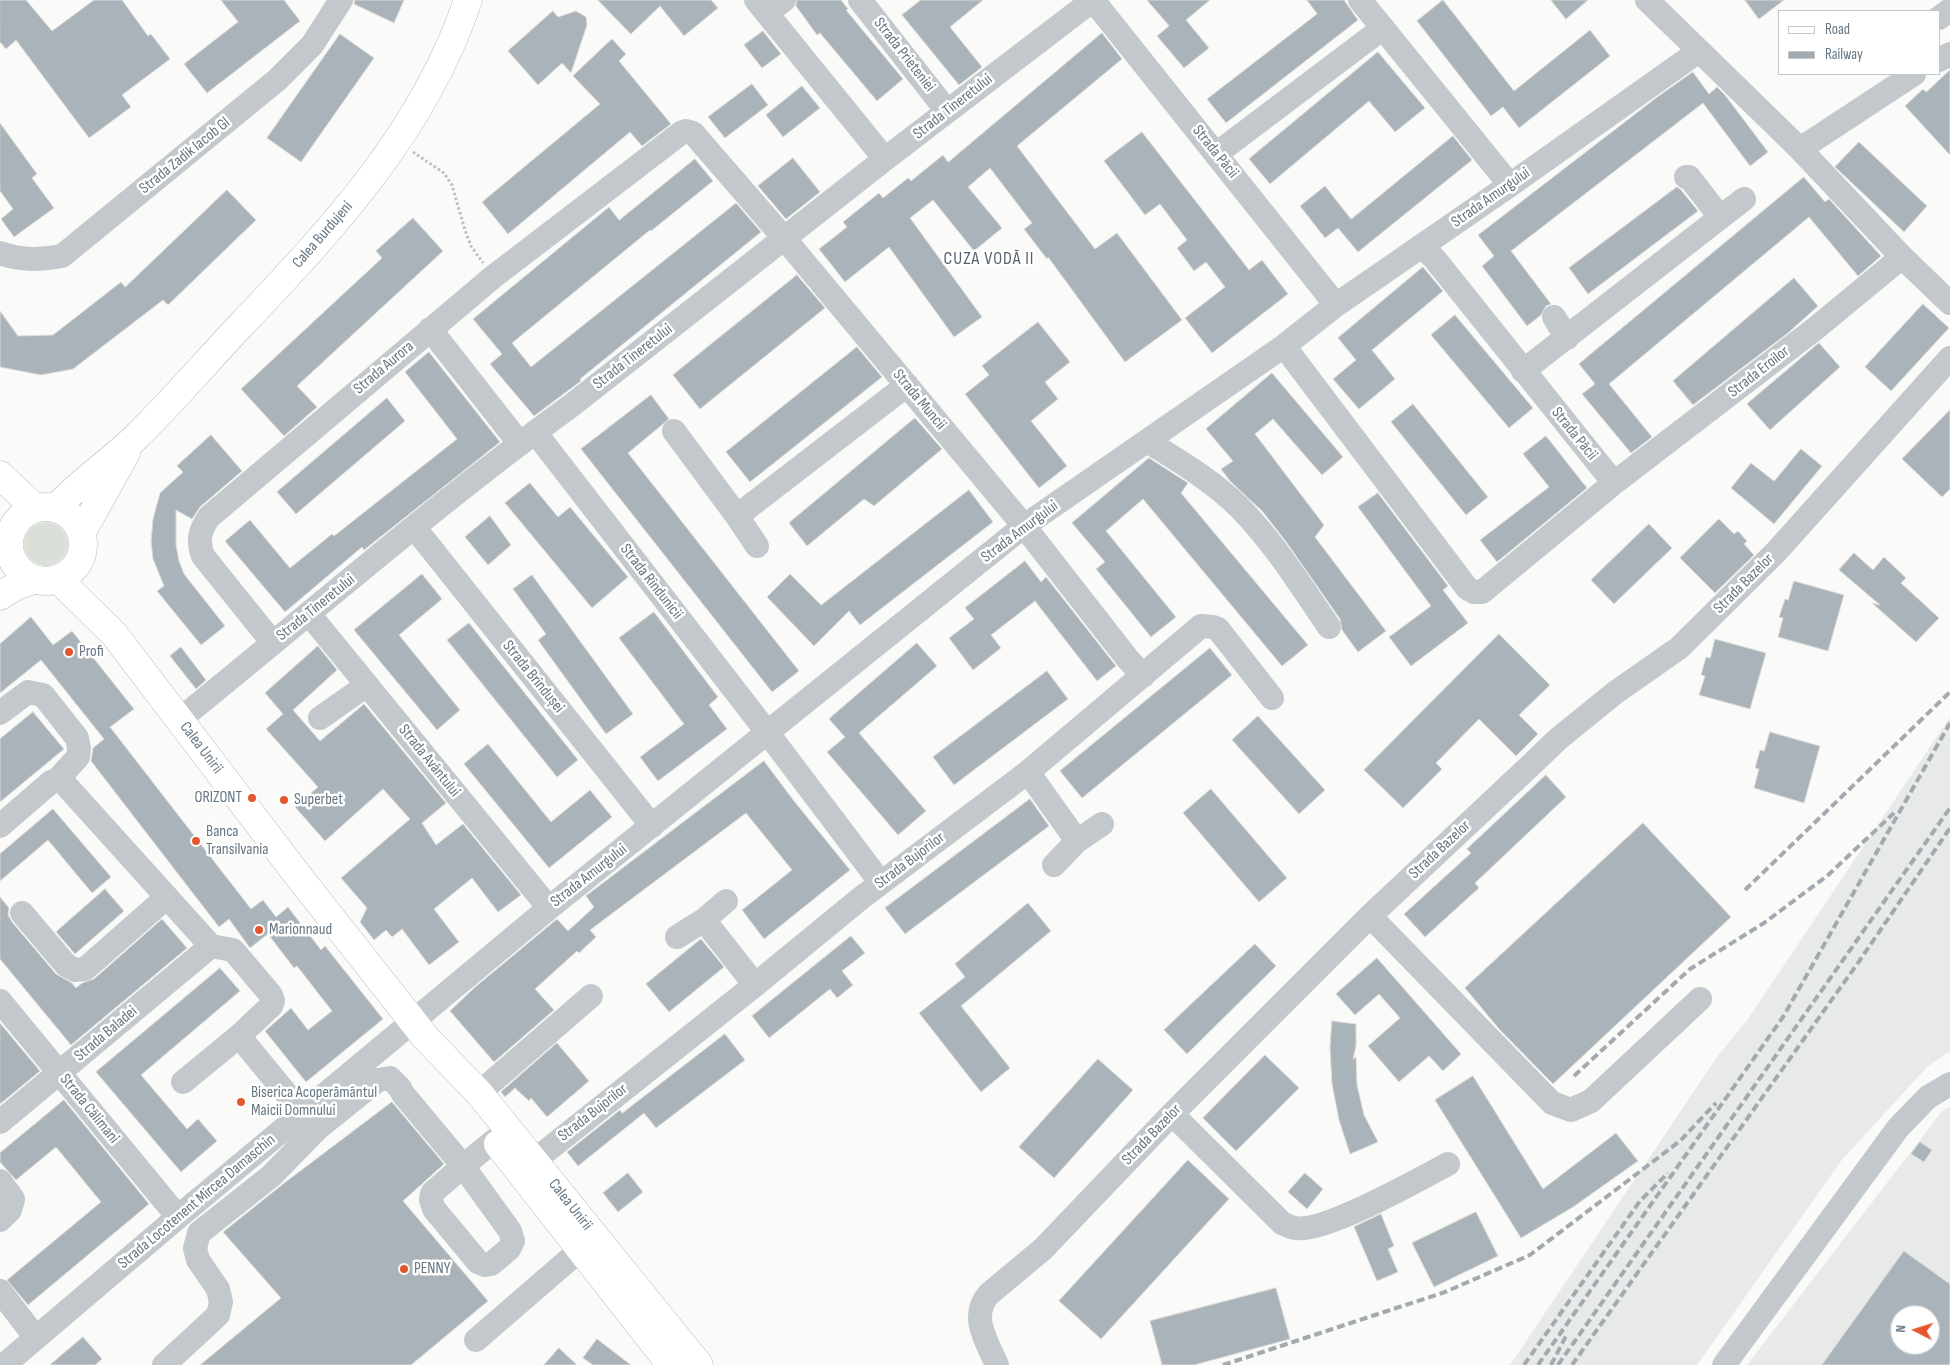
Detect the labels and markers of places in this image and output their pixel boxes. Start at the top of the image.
place label: Profi [79,642,104,662]
marker: Profi [63,646,75,658]
place label: ORIZONT [195,788,242,808]
place label: Superbet [294,790,343,810]
marker: ORIZONT [246,792,258,804]
marker: Superbet [278,794,290,806]
place label: Banca Transilvania [206,822,268,860]
marker: Banca Transilvania [190,835,202,847]
place label: Marionnaud [269,920,332,940]
marker: Marionnaud [253,924,265,936]
place label: Biserica Acoperământul Maicii Domnului [251,1083,377,1121]
marker: Biserica Acoperământul Maicii Domnului [235,1096,247,1108]
place label: PENNY [414,1259,450,1279]
marker: PENNY [398,1263,410,1275]

